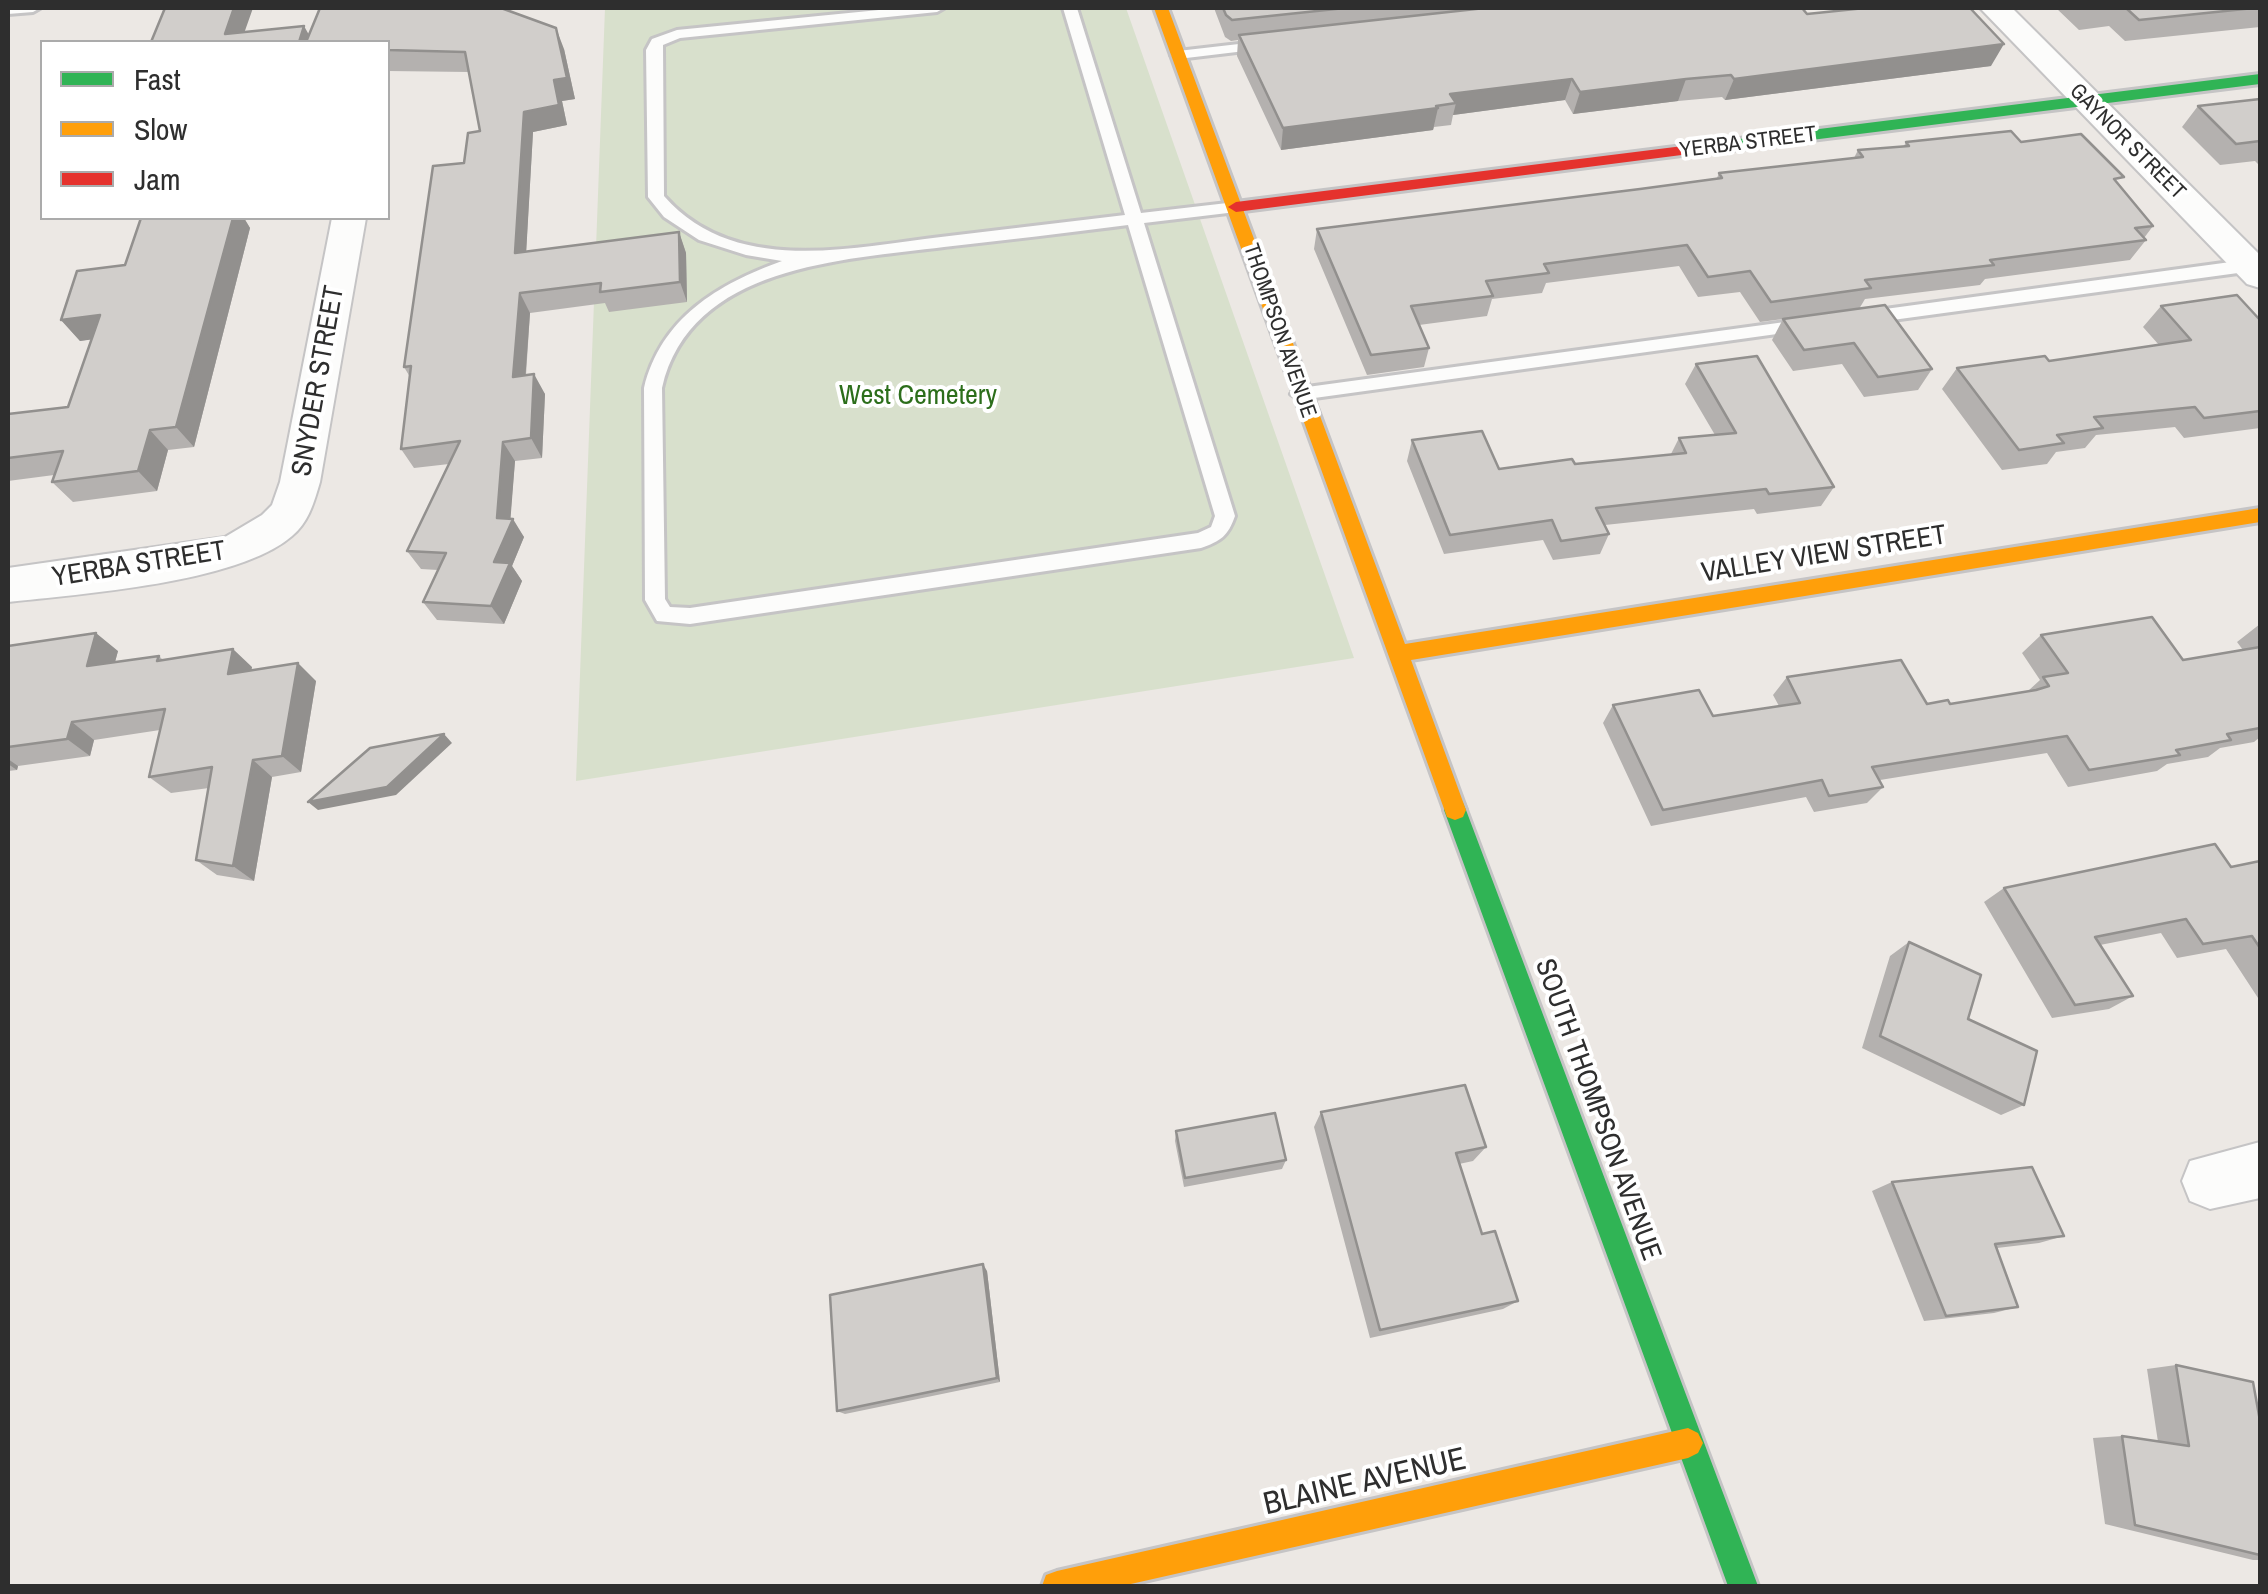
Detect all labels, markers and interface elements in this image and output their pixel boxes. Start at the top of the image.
legend [40,40,390,220]
text: Fast [134,59,181,99]
street label: GAYNOR STREET [2064,79,2190,205]
text: Slow [134,109,187,149]
street label: YERBA STREET [1678,122,1818,164]
text: Jam [134,159,180,199]
street label: THOMPSON AVENUE [1237,241,1321,421]
street label: SNYDER STREET [286,283,352,479]
park label: West Cemetery [839,379,997,413]
street label: VALLEY VIEW STREET [1699,519,1949,591]
street label: YERBA STREET [50,535,228,595]
street label: SOUTH THOMPSON AVENUE [1527,955,1667,1265]
street label: BLAINE AVENUE [1260,1441,1470,1525]

